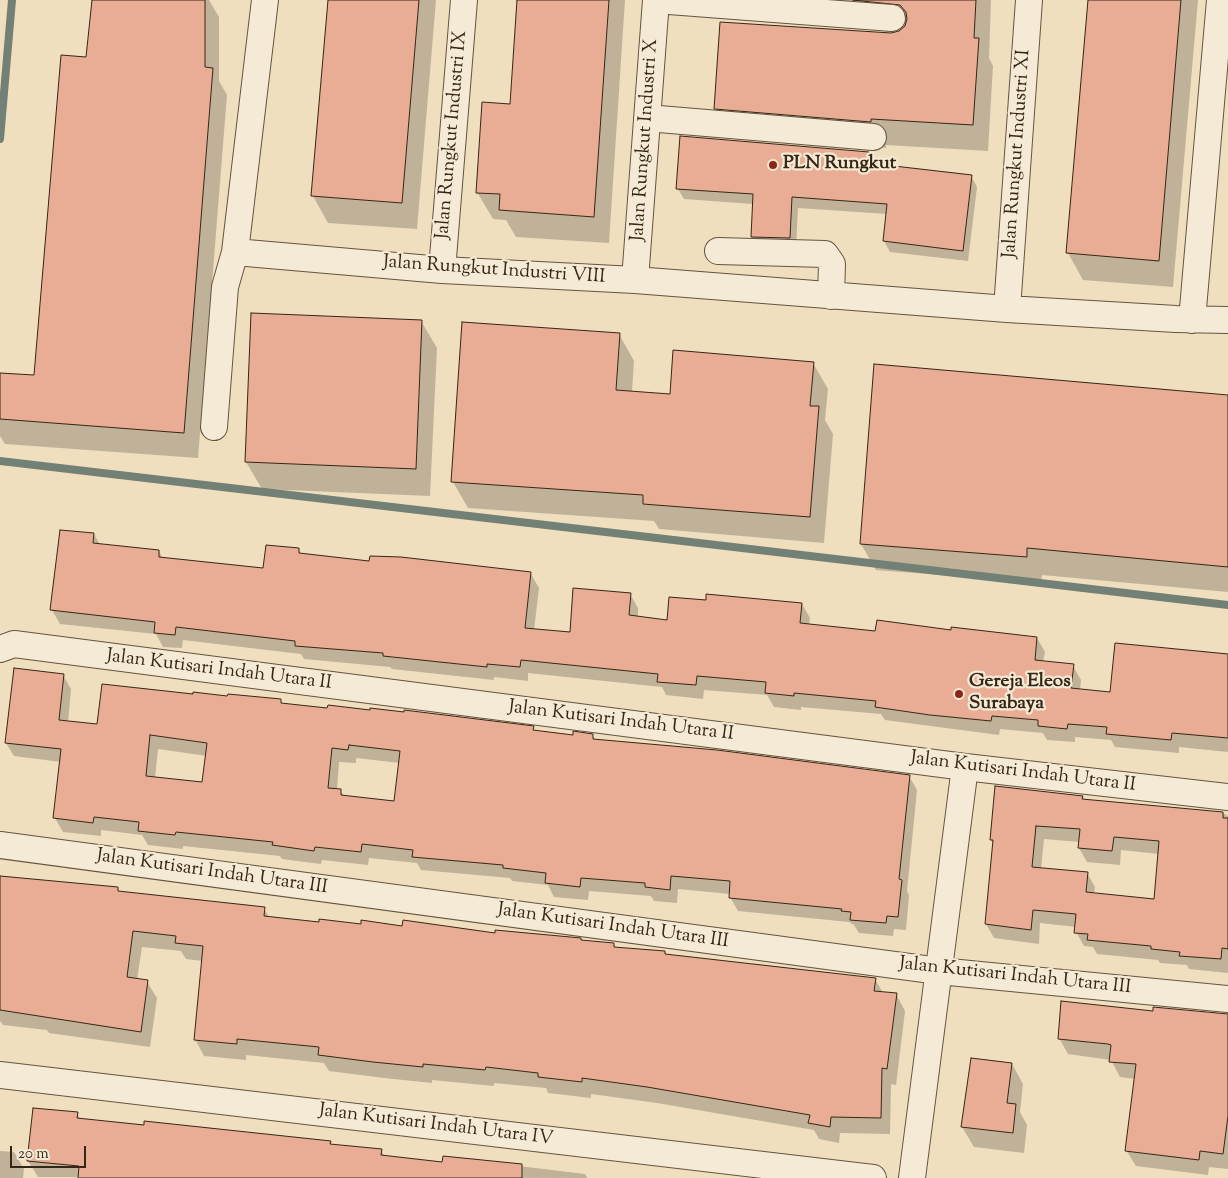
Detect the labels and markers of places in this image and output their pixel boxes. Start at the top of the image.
place label: PLN Rungkut [783,154,896,176]
marker: PLN Rungkut [767,159,779,171]
place label: Gereja Eleos Surabaya [969,672,1071,716]
marker: Gereja Eleos Surabaya [953,688,965,700]

